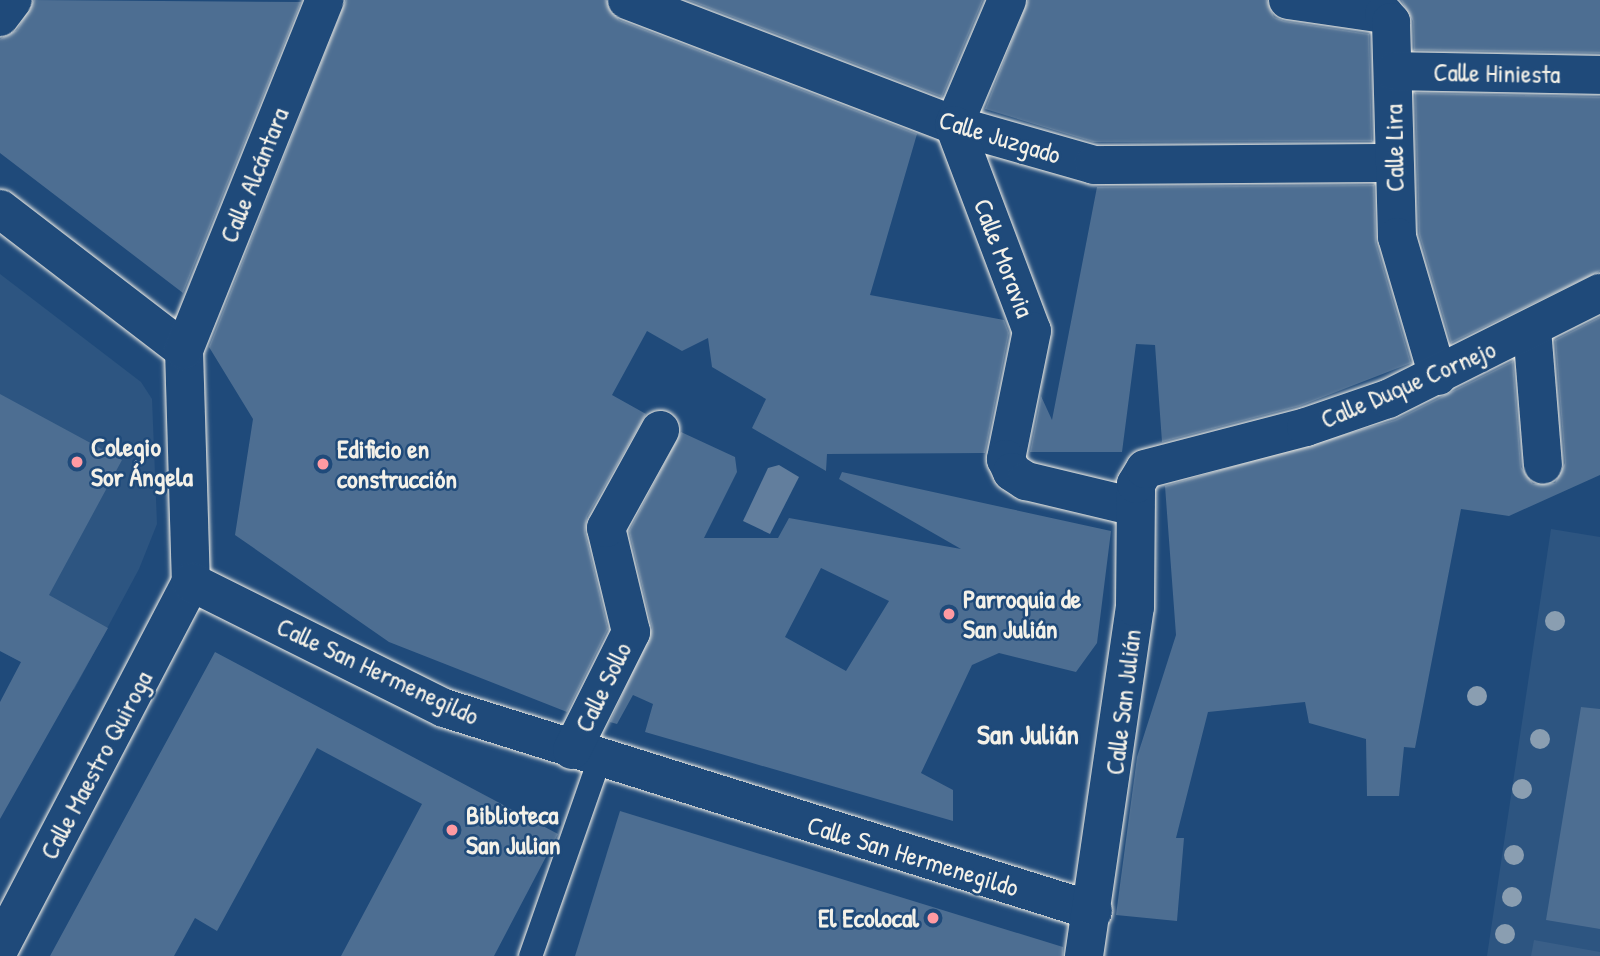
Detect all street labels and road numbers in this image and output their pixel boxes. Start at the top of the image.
street label: Calle Hiniesta [1433,56,1561,90]
street label: Calle Alcántara [213,103,295,247]
street label: Calle Juzgado [935,104,1065,170]
street label: Calle Lira [1378,104,1410,192]
street label: Calle Moravia [967,194,1041,322]
street label: Calle Duque Cornejo [1316,333,1500,435]
street label: Calle San Hermenegildo [272,610,484,732]
street label: Calle San Julián [1099,627,1147,777]
street label: Calle Sollo [568,637,638,737]
street label: Calle Maestro Quiroga [33,665,159,865]
street label: Calle San Hermenegildo [804,809,1022,903]

